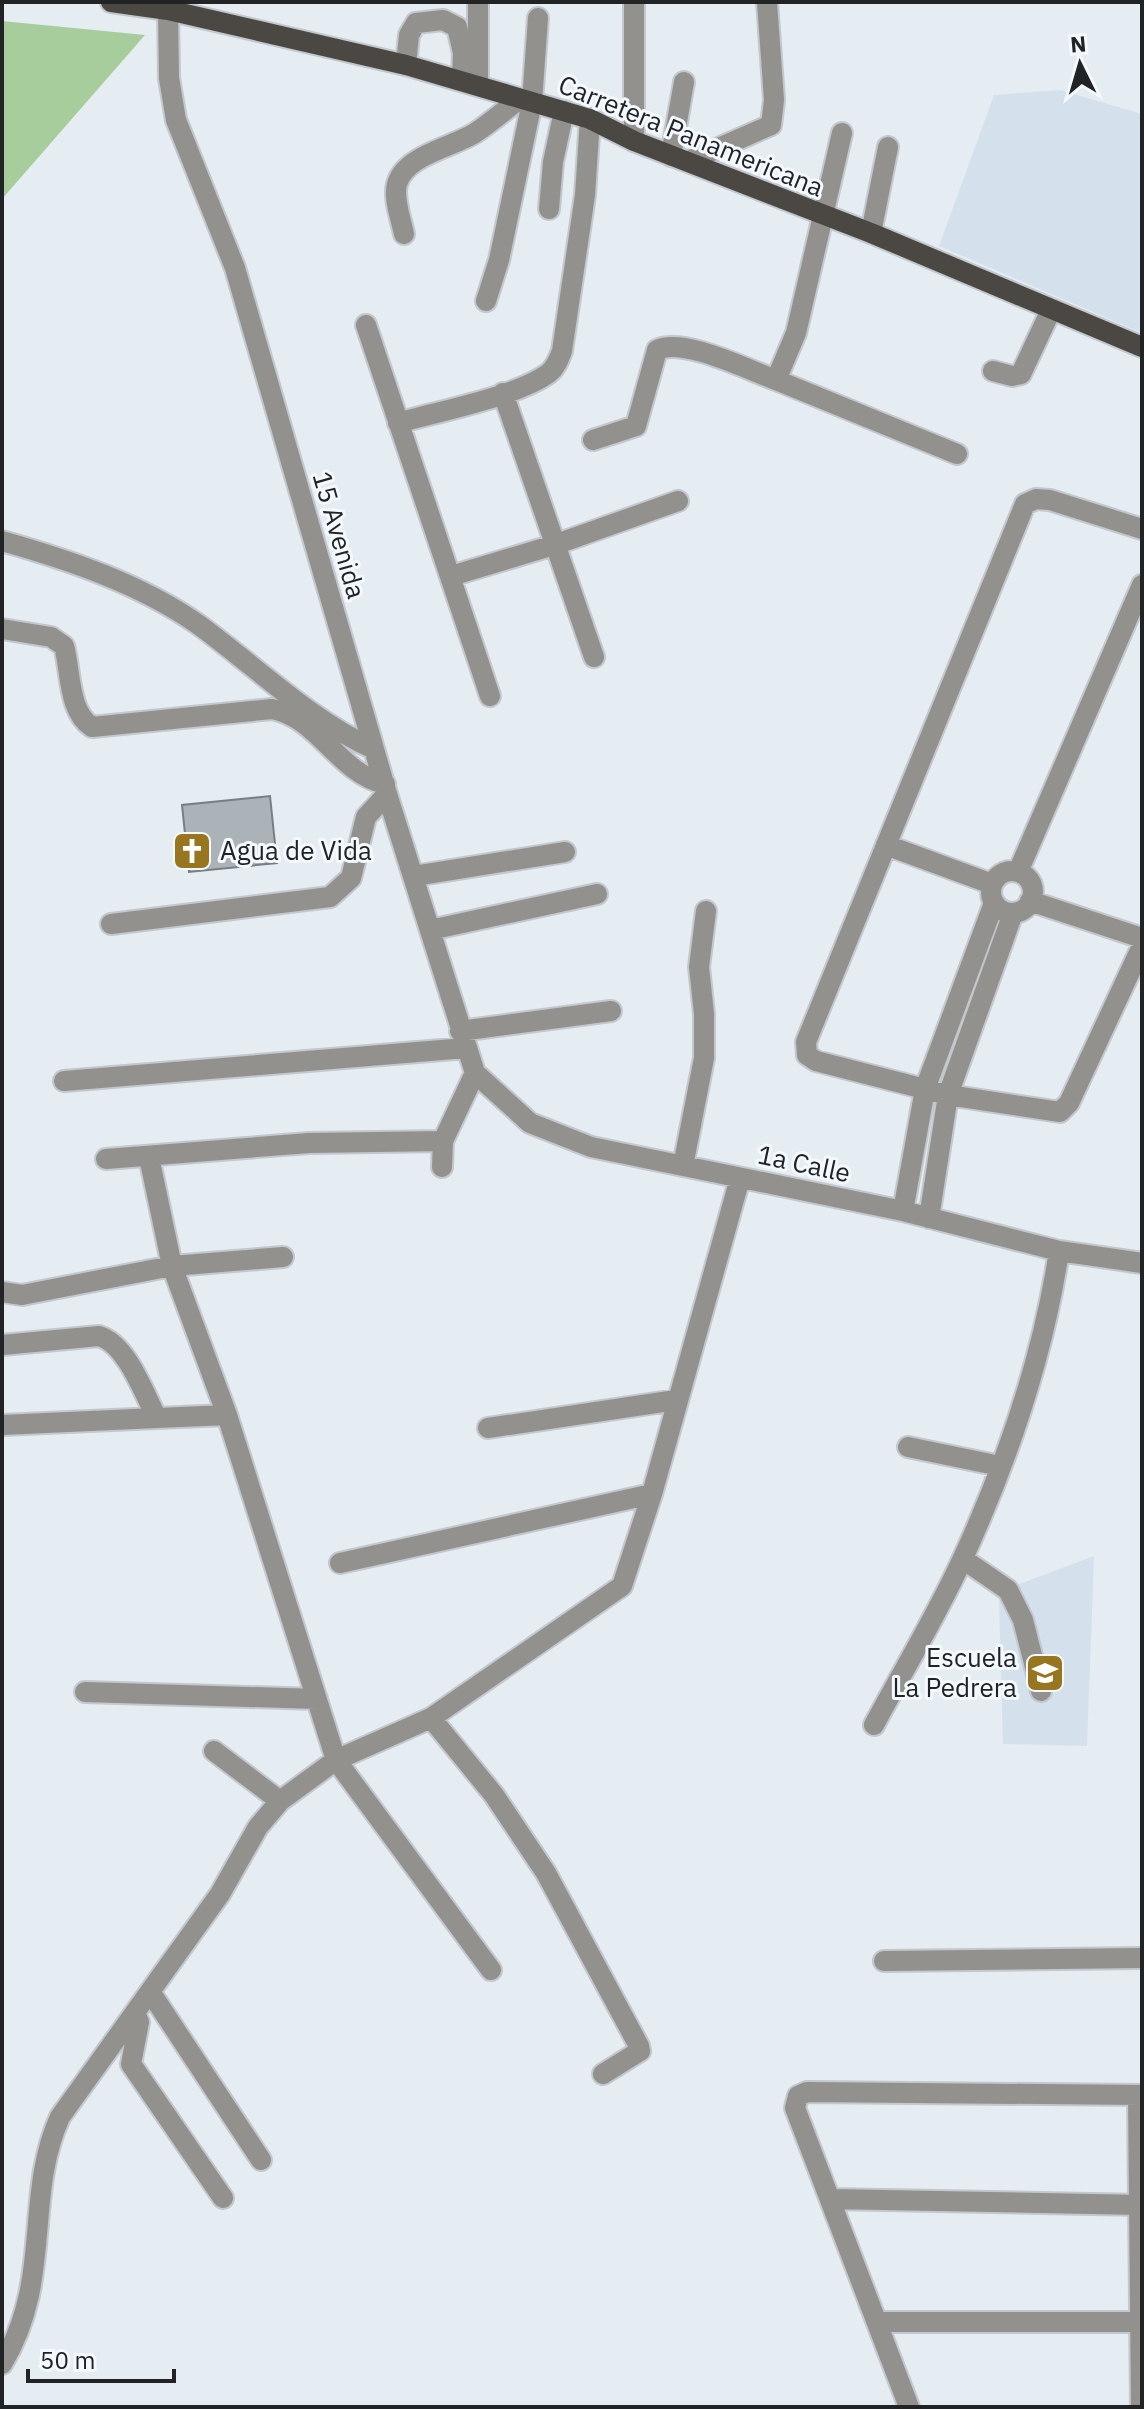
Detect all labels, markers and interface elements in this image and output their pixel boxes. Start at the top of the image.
north arrow [1040,24,1120,104]
text: N [1069,28,1087,59]
street label: Carretera Panamericana [554,66,829,204]
street label: 15 Avenida [306,467,374,602]
church icon: Agua de Vida [171,830,213,872]
place label: Agua de Vida [220,833,372,867]
street label: 1a Calle [755,1137,854,1189]
place label: Escuela La Pedrera [892,1640,1017,1704]
school or university icon: Escuela La Pedrera [1024,1652,1066,1694]
scale bar [28,2333,174,2383]
text: 50 m [40,2344,95,2376]

